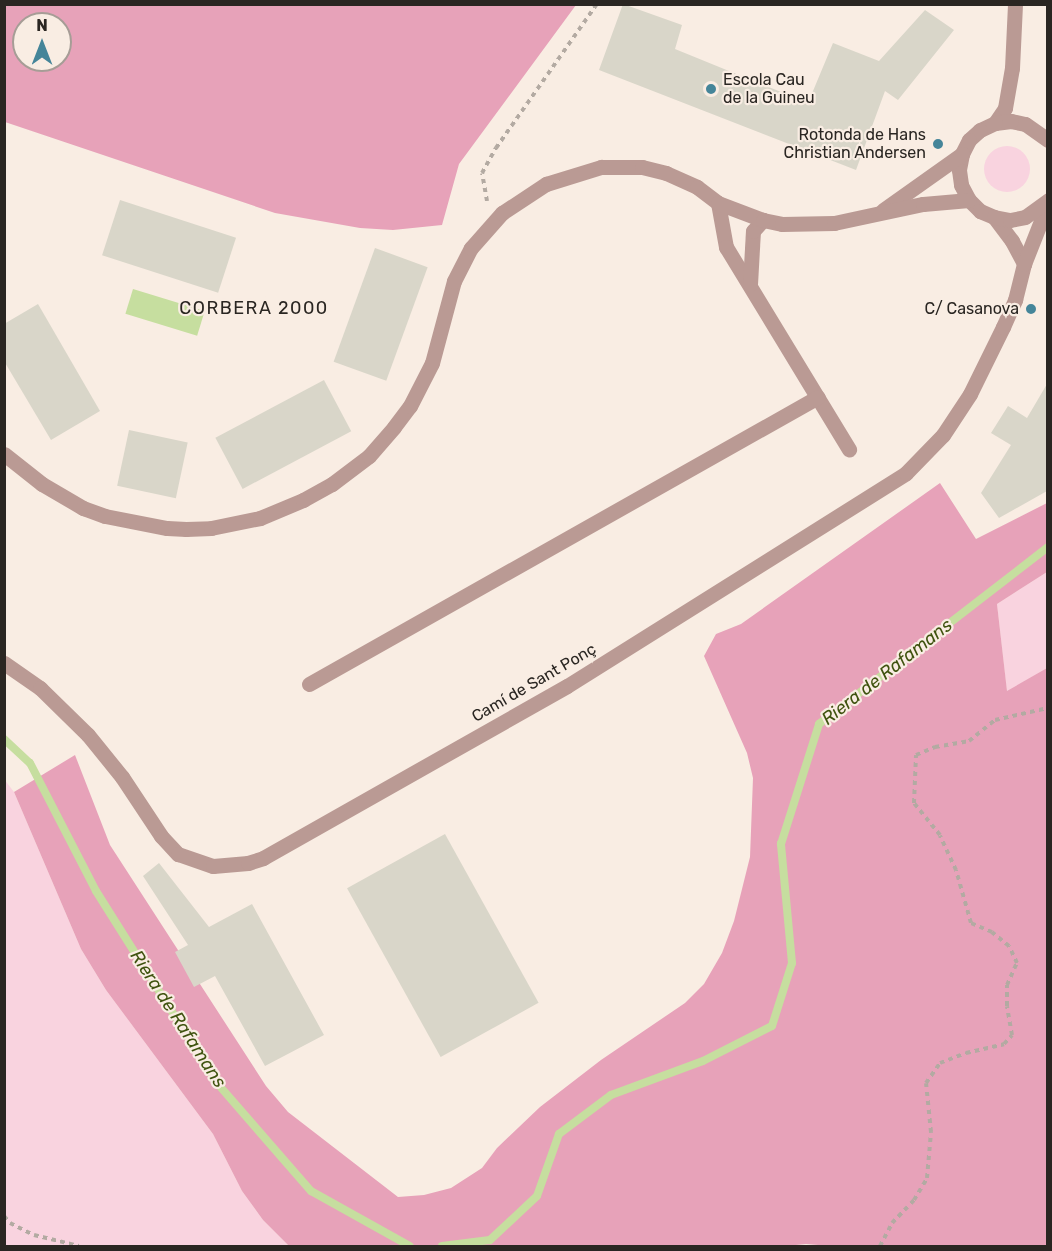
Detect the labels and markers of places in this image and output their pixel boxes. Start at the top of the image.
place label: Escola Cau de la Guineu [723,70,815,108]
marker: Escola Cau de la Guineu [704,82,718,96]
place label: Rotonda de Hans Christian Andersen [783,125,926,163]
marker: Rotonda de Hans Christian Andersen [931,137,945,151]
place label: C/ Casanova [924,299,1019,319]
marker: C/ Casanova [1024,302,1038,316]

